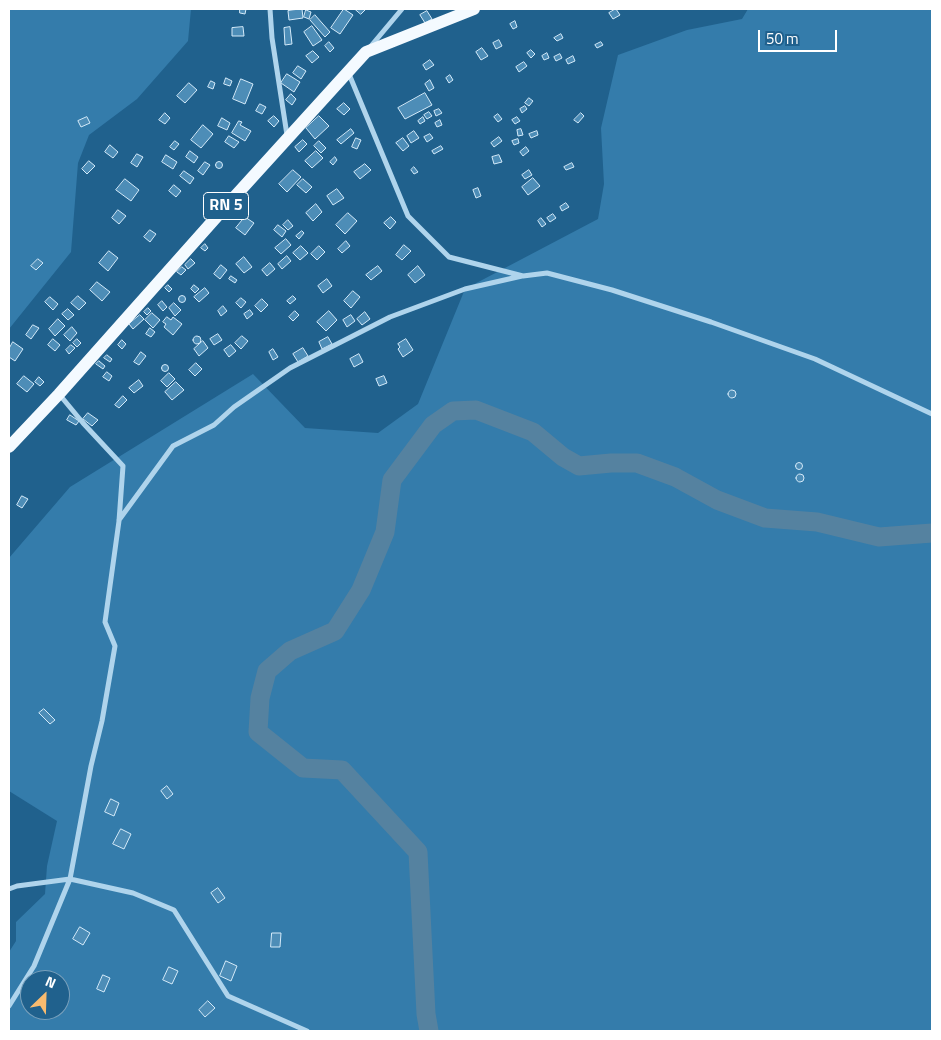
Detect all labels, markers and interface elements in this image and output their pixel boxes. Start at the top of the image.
scale bar [761,20,840,52]
text: 50 m [766,27,799,50]
road number: RN 5 [204,192,248,220]
north arrow [20,970,70,1020]
text: N [42,970,60,993]

